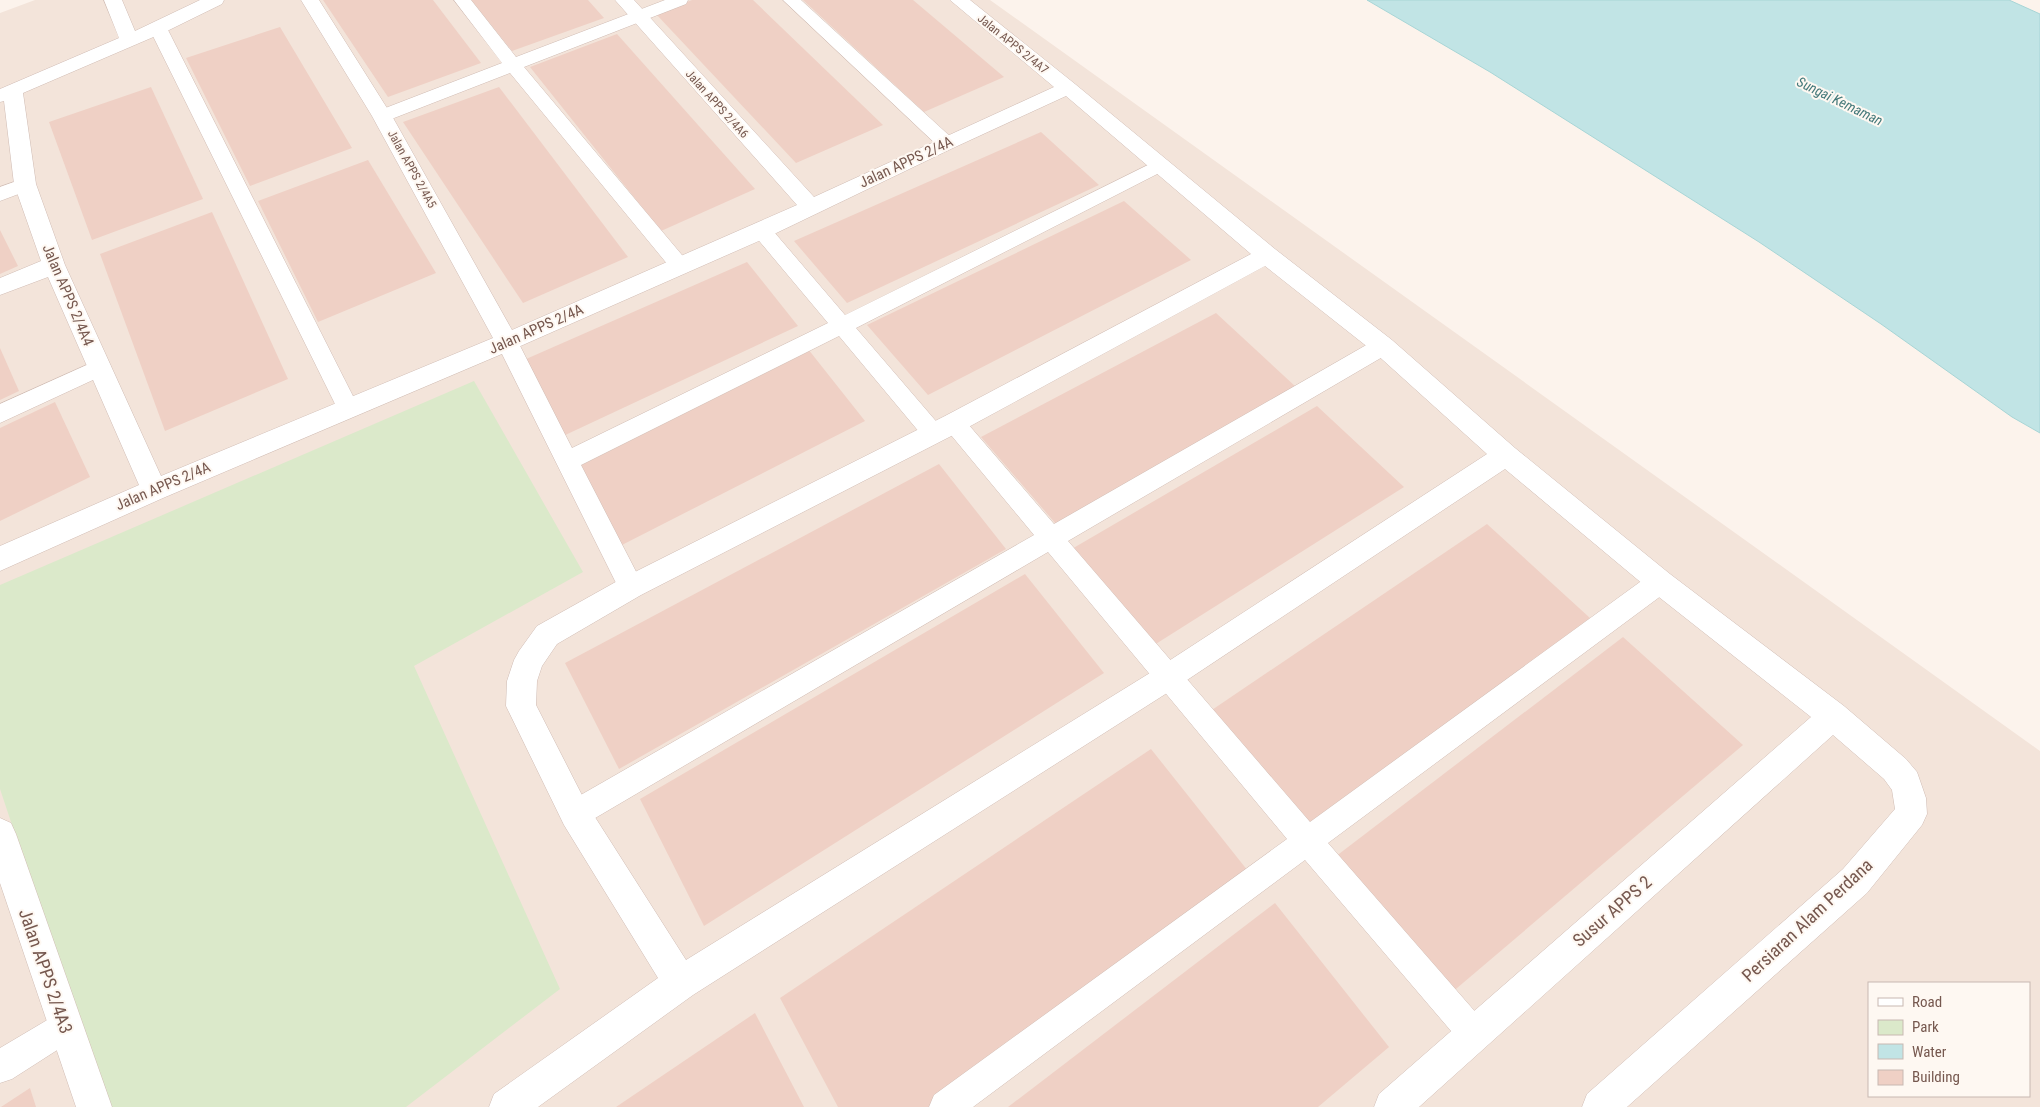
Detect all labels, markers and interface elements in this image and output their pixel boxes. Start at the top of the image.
street label: Jalan APPS 2/4A7 [975,11,1051,77]
street label: Jalan APPS 2/4A6 [683,67,751,141]
water label: Sungai Kemaman [1795,73,1885,129]
street label: Jalan APPS 2/4A5 [385,128,439,210]
street label: Jalan APPS 2/4A [856,132,956,192]
street label: Jalan APPS 2/4A4 [38,241,98,349]
street label: Jalan APPS 2/4A [486,300,586,358]
street label: Jalan APPS 2/4A [113,458,213,514]
street label: Persiaran Alam Perdana [1737,854,1877,986]
street label: Susur APPS 2 [1568,871,1656,951]
street label: Jalan APPS 2/4A3 [15,906,77,1036]
legend [1868,982,2030,1097]
text: Road [1912,993,1942,1011]
text: Park [1912,1018,1939,1036]
text: Water [1912,1043,1947,1061]
text: Building [1912,1068,1960,1086]

